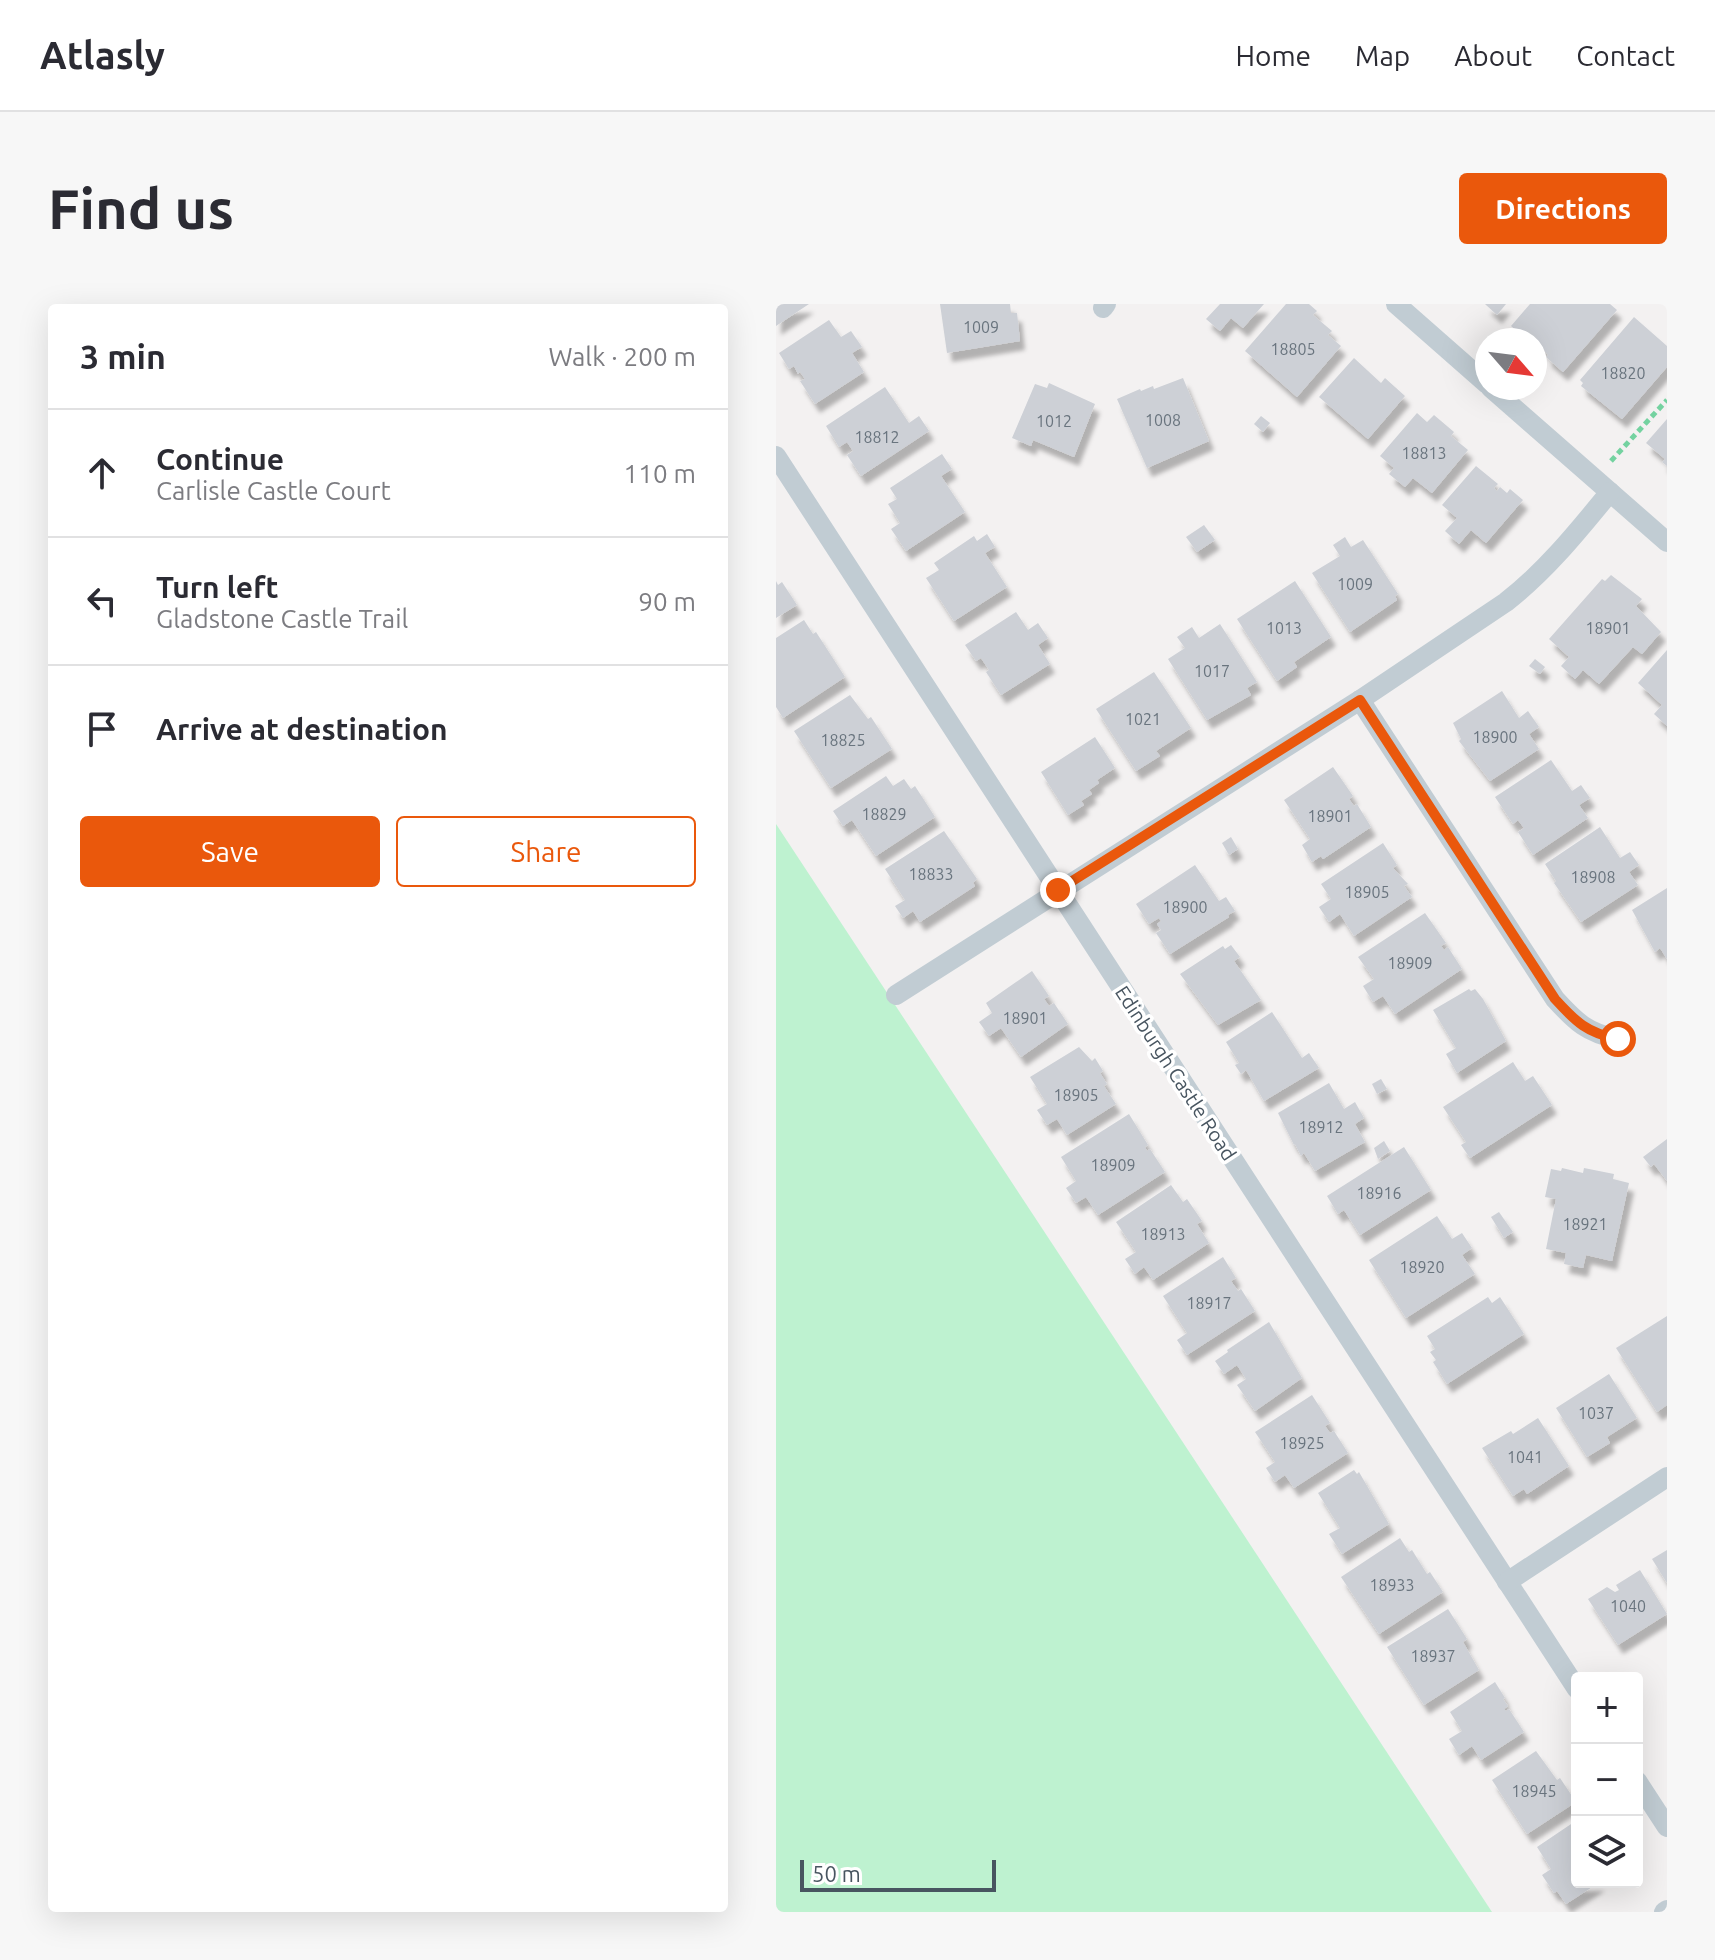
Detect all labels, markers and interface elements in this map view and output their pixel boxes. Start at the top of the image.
text: Atlasly [40,34,165,76]
text: Home [1236,40,1311,71]
text: Map [1355,40,1410,71]
text: About [1454,40,1532,71]
text: Contact [1576,40,1675,71]
button: Directions [1459,173,1667,244]
text: Find us [48,177,234,240]
house number: 1009 [963,318,999,336]
north arrow [1475,328,1547,400]
text: 3 min [80,337,166,375]
house number: 18805 [1270,340,1316,358]
text: Walk · 200 m [548,342,696,371]
house number: 18820 [1600,364,1646,382]
house number: 1008 [1145,411,1181,429]
house number: 1012 [1036,412,1072,430]
house number: 18812 [854,428,900,446]
text: Continue [156,442,284,476]
house number: 18813 [1401,444,1447,462]
icon: ahead [80,451,124,495]
text: 110 m [624,459,696,488]
text: Carlisle Castle Court [156,476,391,505]
text: Turn left [156,570,278,604]
house number: 1009 [1337,575,1373,593]
icon: left [80,579,124,623]
text: 90 m [638,587,696,616]
text: Gladstone Castle Trail [156,604,408,633]
house number: 1013 [1266,619,1302,637]
house number: 18901 [1585,619,1631,637]
house number: 1017 [1194,662,1230,680]
icon: arrive [80,707,124,751]
house number: 1021 [1125,710,1161,728]
text: Arrive at destination [156,712,448,746]
house number: 18900 [1472,728,1518,746]
house number: 18825 [820,731,866,749]
house number: 18829 [861,805,907,823]
house number: 18901 [1307,807,1353,825]
button: Save [80,816,380,887]
button: Share [396,816,696,887]
house number: 18833 [908,865,954,883]
house number: 18908 [1570,868,1616,886]
route end [1040,872,1076,908]
house number: 18905 [1344,883,1390,901]
house number: 18900 [1162,898,1208,916]
house number: 18909 [1387,954,1433,972]
street label: Edinburgh Castle Road [1111,982,1241,1164]
house number: 18901 [1002,1009,1048,1027]
route start [1600,1021,1636,1057]
house number: 18905 [1053,1086,1099,1104]
house number: 18912 [1298,1118,1344,1136]
house number: 18909 [1090,1156,1136,1174]
house number: 18916 [1356,1184,1402,1202]
house number: 18921 [1562,1215,1608,1233]
house number: 18913 [1140,1225,1186,1243]
house number: 18920 [1399,1258,1445,1276]
house number: 18917 [1186,1294,1232,1312]
house number: 1037 [1578,1404,1614,1422]
house number: 18925 [1279,1434,1325,1452]
house number: 1041 [1507,1448,1543,1466]
house number: 18933 [1369,1576,1415,1594]
house number: 1040 [1610,1597,1646,1615]
house number: 18937 [1410,1647,1456,1665]
map controls [1571,1672,1643,1888]
button: + [1571,1672,1643,1744]
button: − [1571,1744,1643,1816]
house number: 18945 [1511,1782,1557,1800]
button: layers [1571,1816,1643,1888]
scale bar [800,1856,996,1892]
text: 50 m [812,1861,861,1886]

